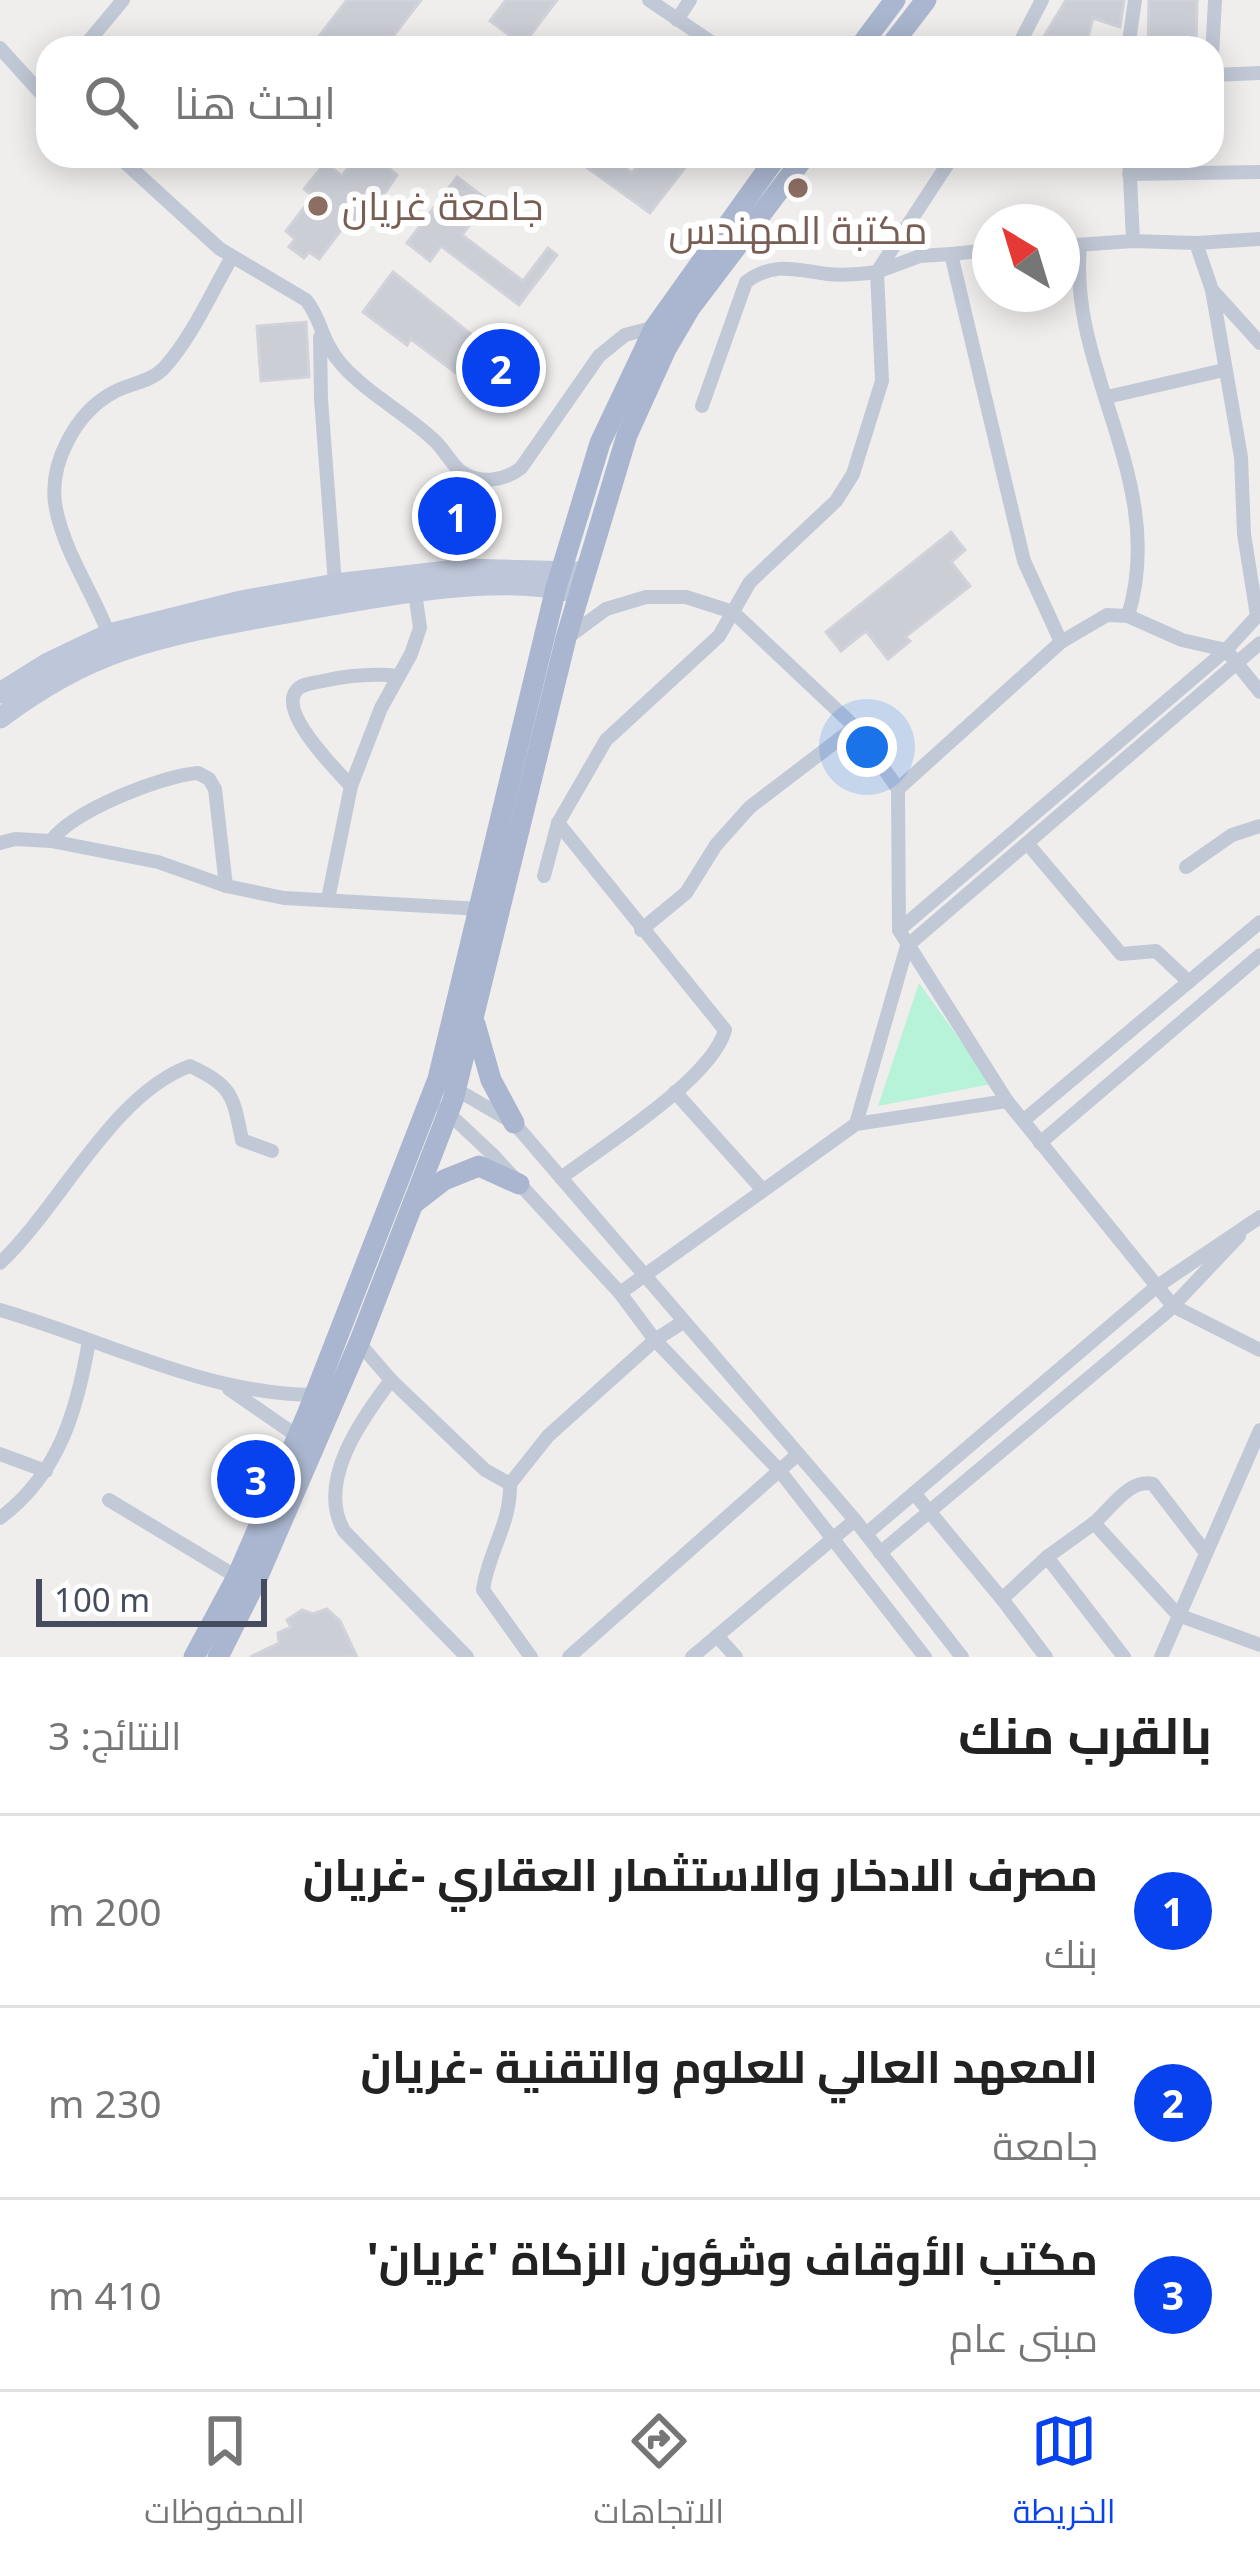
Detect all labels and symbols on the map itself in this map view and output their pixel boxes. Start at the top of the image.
marker: مكتبة المهندس [785,175,811,201]
place label: جامعة غريان [342,178,543,231]
marker: جامعة غريان [305,193,331,219]
place label: مكتبة المهندس [668,202,928,255]
north arrow [972,204,1080,312]
pin: 2 [462,323,540,413]
pin: 1 [418,471,496,561]
your location [837,717,897,777]
pin: 3 [217,1434,295,1524]
scale bar [36,1573,267,1626]

